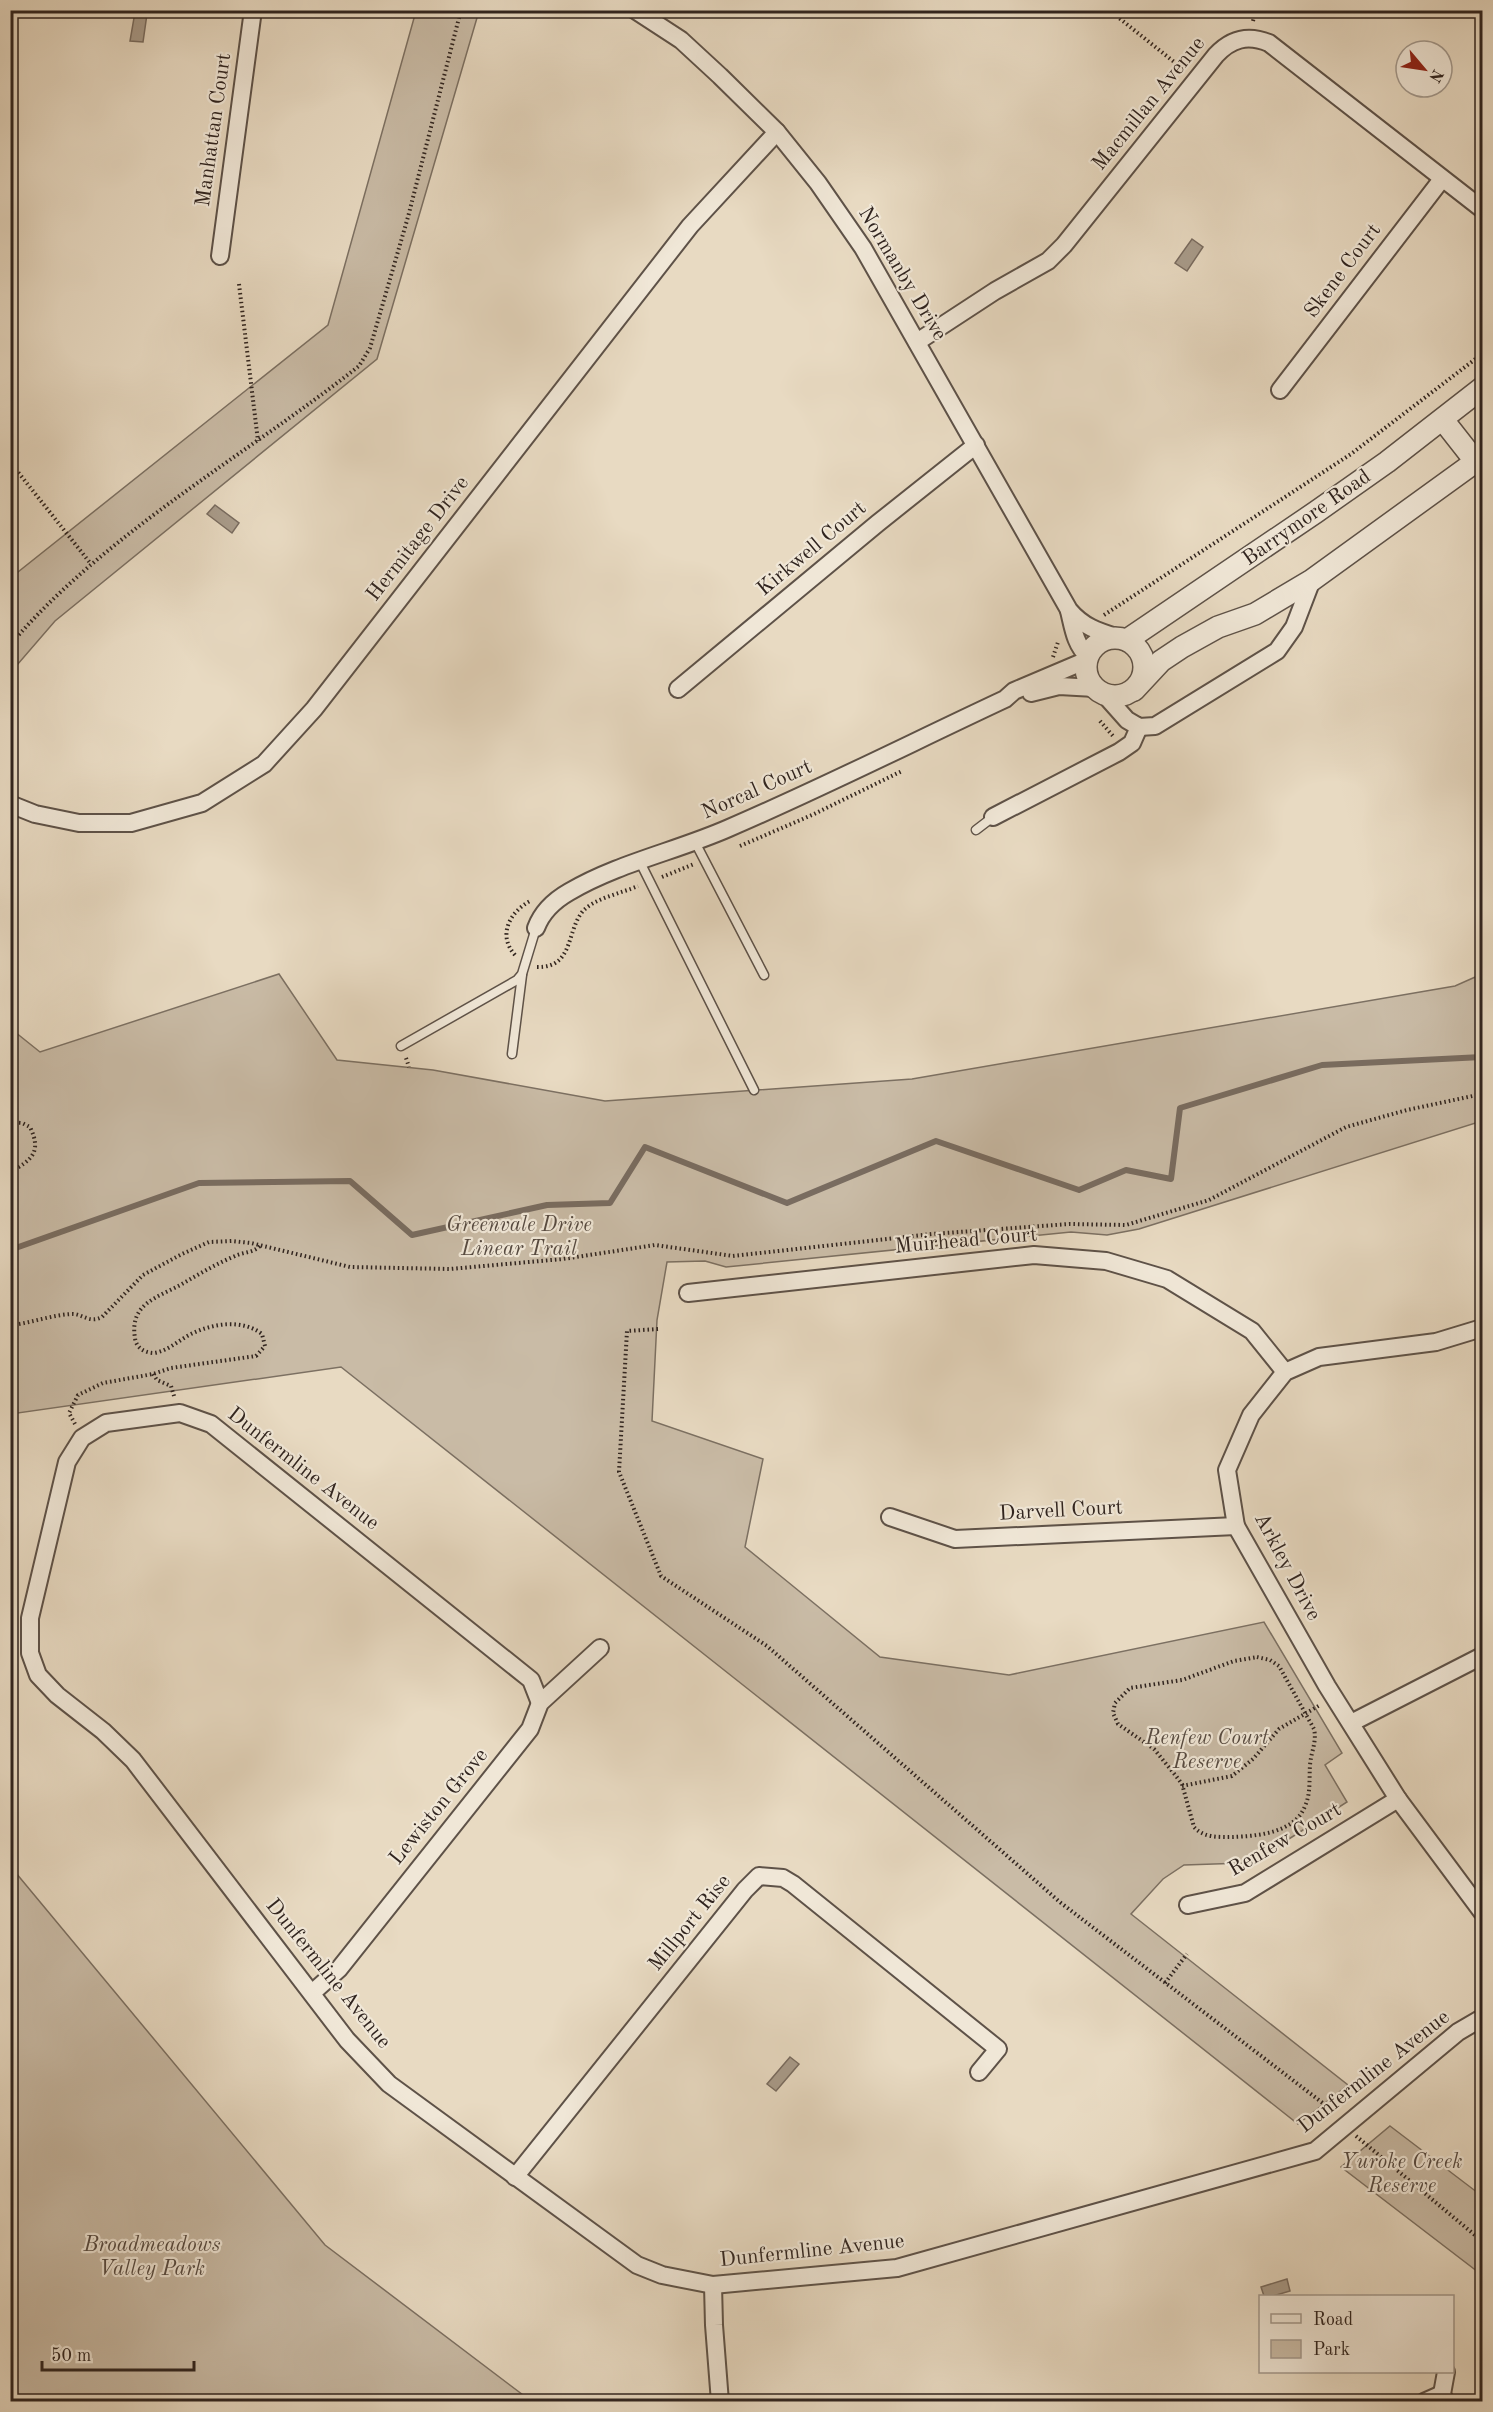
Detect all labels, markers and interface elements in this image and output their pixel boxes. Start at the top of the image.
street label: Macmillan Avenue [1089,33,1209,175]
north arrow [1394,39,1454,99]
street label: Manhattan Court [193,52,235,208]
text: N [1425,66,1445,85]
street label: Normanby Drive [854,204,950,344]
street label: Skene Court [1301,220,1385,322]
street label: Barrymore Road [1239,466,1375,570]
street label: Hermitage Drive [363,473,473,605]
street label: Kirkwell Court [754,498,870,600]
street label: Norcal Court [699,756,815,824]
park label: Greenvale Drive Linear Trail [446,1215,592,1260]
street label: Muirhead Court [894,1224,1038,1258]
street label: Dunfermline Avenue [223,1404,383,1534]
street label: Darvell Court [999,1497,1123,1525]
street label: Arkley Drive [1250,1510,1324,1624]
park label: Renfew Court Reserve [1144,1728,1269,1773]
street label: Lewiston Grove [386,1745,492,1869]
street label: Renfew Court [1225,1799,1345,1881]
street label: Millport Rise [645,1871,735,1975]
street label: Dunfermline Avenue [261,1895,395,2053]
street label: Dunfermline Avenue [1294,2007,1454,2137]
park label: Yuroke Creek Reserve [1341,2152,1463,2197]
street label: Dunfermline Avenue [719,2231,905,2271]
park label: Broadmeadows Valley Park [82,2235,221,2280]
legend [1259,2295,1454,2373]
text: Road [1313,2311,1353,2329]
scale bar [42,2334,194,2372]
text: Park [1313,2341,1350,2359]
text: 50 m [51,2347,91,2365]

